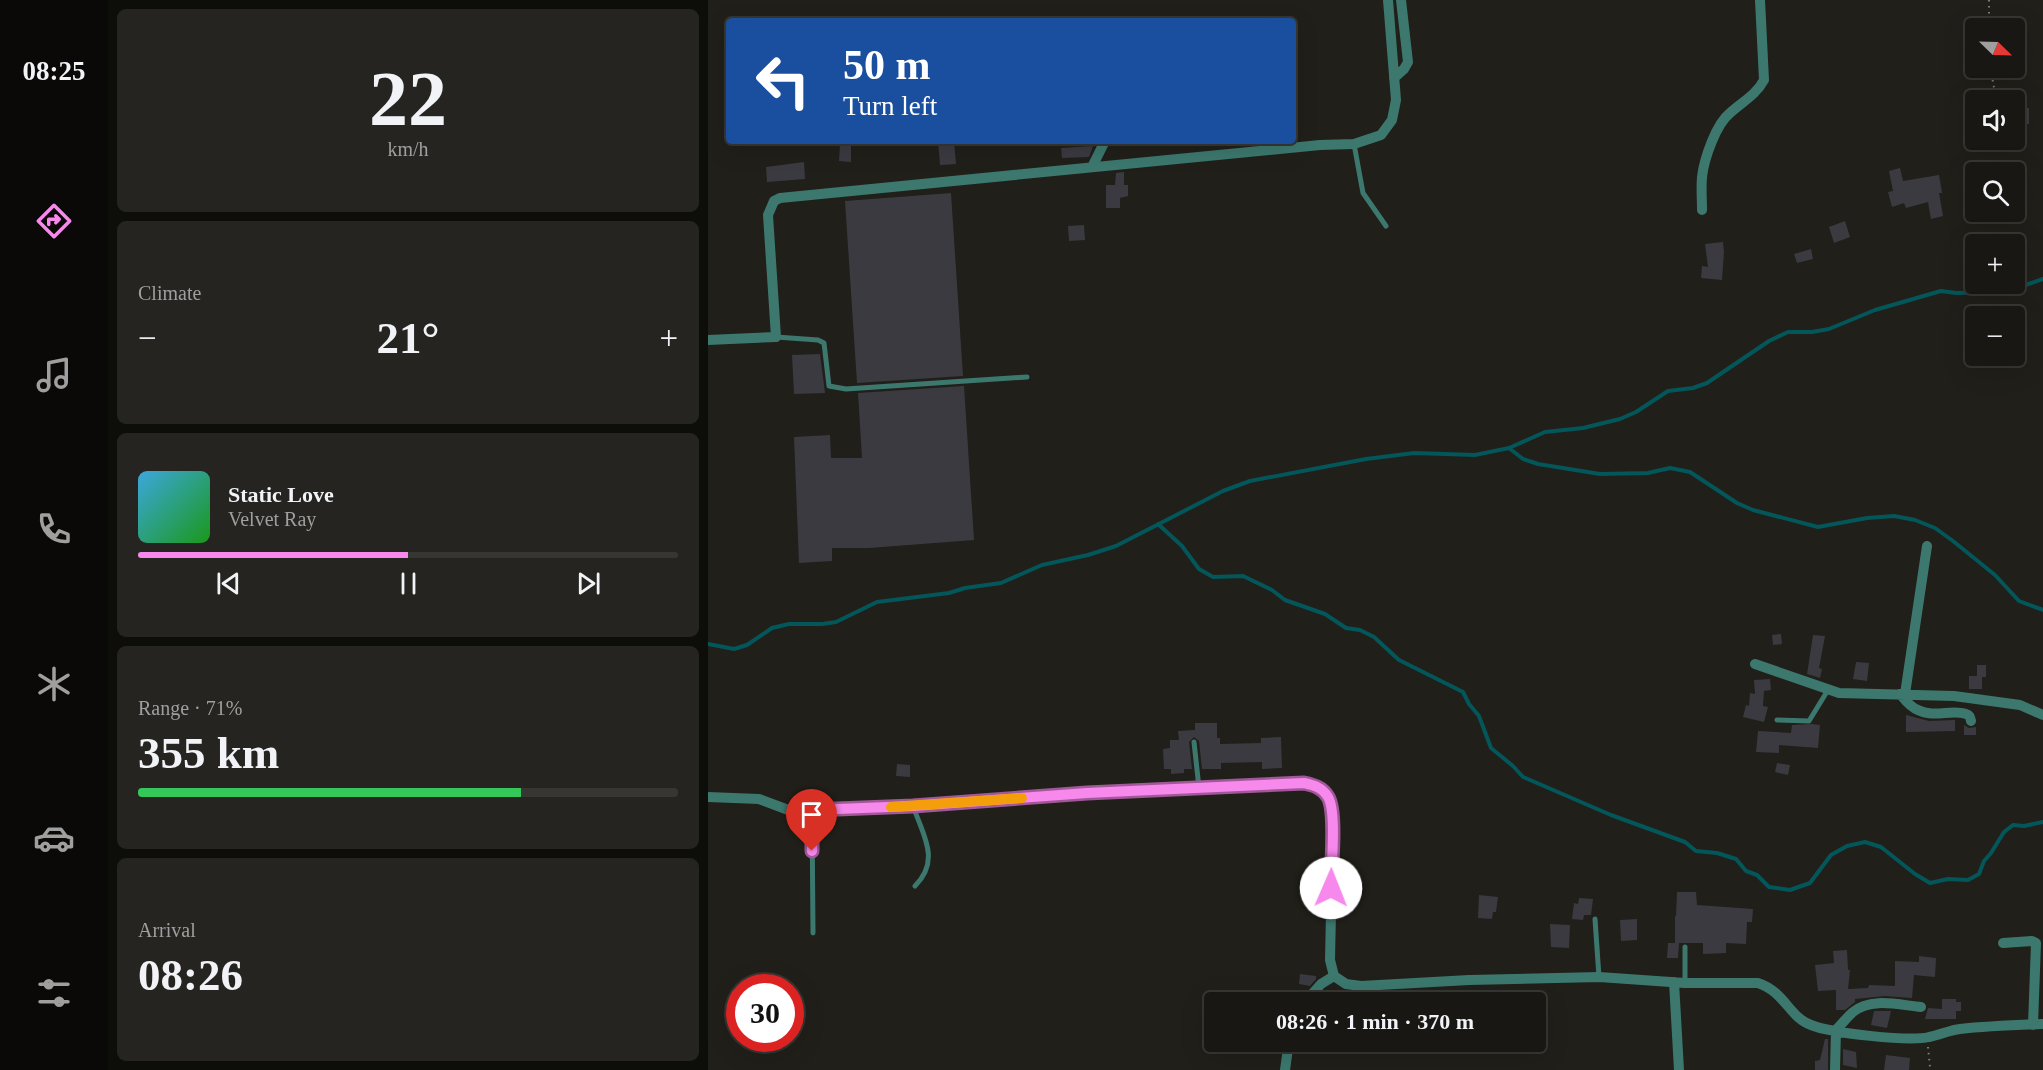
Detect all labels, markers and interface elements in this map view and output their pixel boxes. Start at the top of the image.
north arrow [1965,18,2025,78]
map controls [1965,18,2025,366]
icon: left [744,42,822,120]
text: 50 m [843,42,931,88]
text: 22 [369,55,447,142]
text: 08:25 [23,56,86,86]
button: sound [1965,90,2025,150]
text: Turn left [843,91,937,121]
text: km/h [387,138,429,160]
button: search [1965,162,2025,222]
icon: directions [33,200,75,242]
button: + [1965,234,2025,294]
text: Climate [138,282,201,304]
button: − [1965,306,2025,366]
text: 21° [377,313,440,363]
text: − [138,320,157,356]
text: + [659,320,678,356]
icon: music [33,354,75,396]
text: Static Love [228,482,334,507]
icon: phone [33,508,75,550]
text: Velvet Ray [228,508,316,530]
icon: previous [212,567,245,600]
icon: pause [392,567,425,600]
icon: next [572,567,605,600]
icon: climate [33,663,75,705]
text: Range · 71% [138,697,242,719]
text: 355 km [138,728,279,778]
pin [786,789,837,851]
icon: arrive [795,798,828,831]
icon: car [33,817,75,859]
position arrow [1299,856,1363,920]
text: Arrival [138,919,196,941]
text: 08:26 [138,950,243,1000]
icon: filters [33,972,75,1014]
speed limit sign: 30 [726,974,804,1052]
text: 08:26 · 1 min · 370 m [1276,1009,1474,1034]

